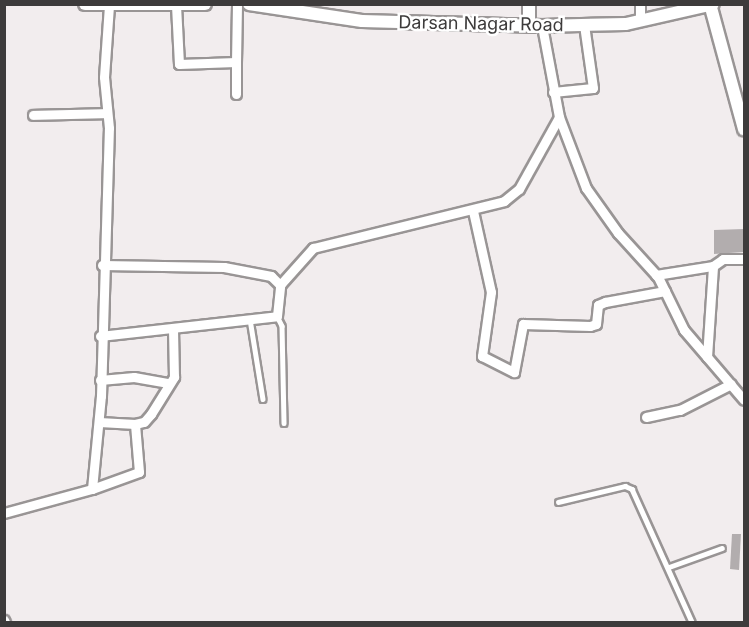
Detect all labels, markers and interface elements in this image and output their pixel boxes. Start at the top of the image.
street label: Darsan Nagar Road [398,12,564,36]

